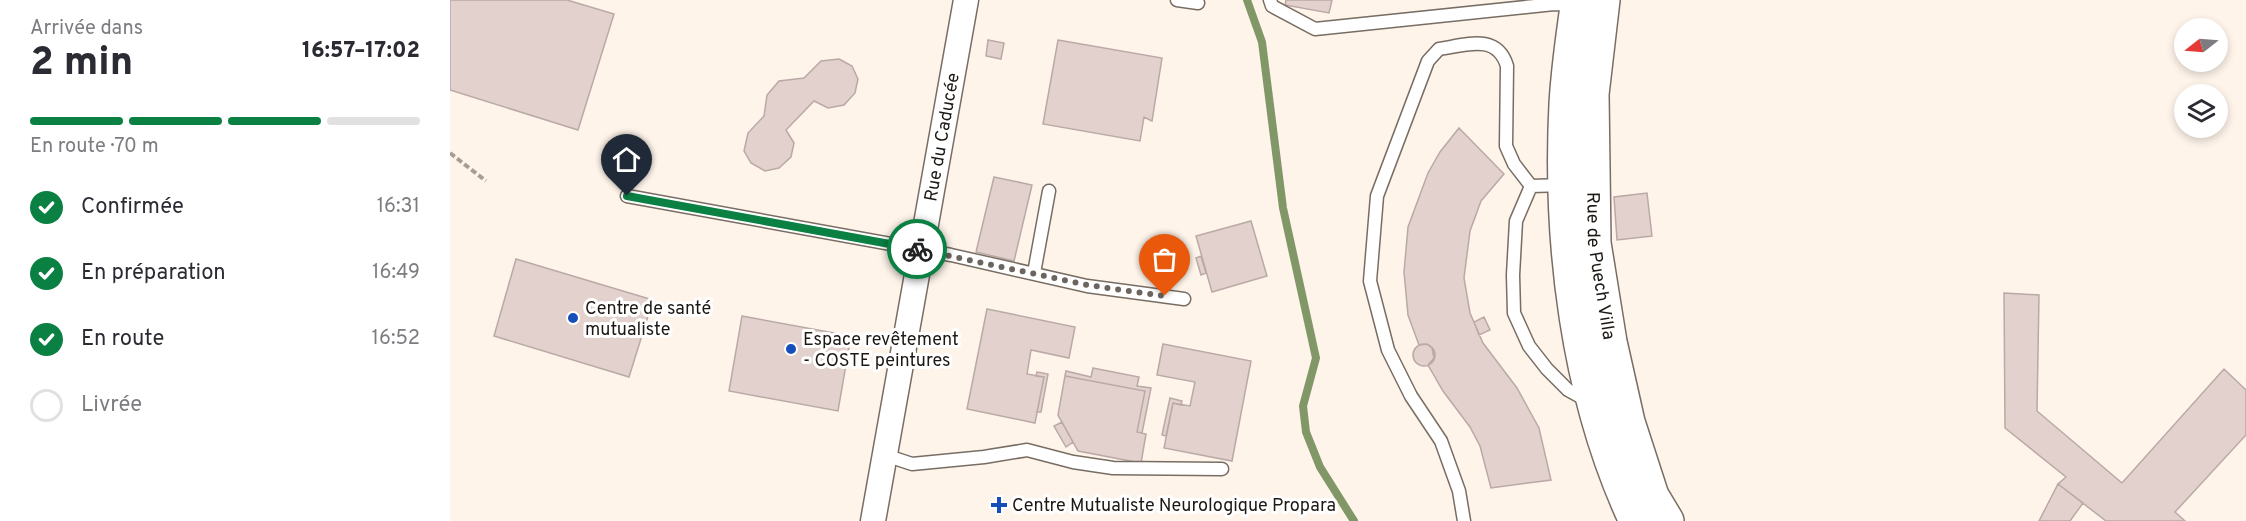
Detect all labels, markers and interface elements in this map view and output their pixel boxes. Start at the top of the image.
text: Arrivée dans [30,16,143,42]
north arrow [2174,18,2228,72]
map controls [2174,18,2228,138]
text: 16:57–17:02 [302,38,420,65]
text: 2 min [30,40,133,89]
street label: Rue du Caducée [920,71,966,203]
button: layers [2174,84,2228,138]
text: En route · 70 m [30,134,159,160]
pin [601,134,652,196]
icon: home [610,143,643,176]
icon: check [30,191,63,224]
street label: Rue de Puech Villa [1580,192,1619,342]
text: Confirmée [81,194,184,221]
text: 16:31 [377,194,420,220]
courier [887,219,947,279]
icon: bike [901,233,934,266]
pin [1139,234,1190,296]
icon: bag [1148,243,1181,276]
icon: check [30,257,63,290]
text: En préparation [81,260,226,287]
text: 16:49 [372,260,420,286]
place label: Centre de santé mutualiste [585,298,711,342]
marker: Centre de santé mutualiste [566,311,580,325]
icon: check [30,323,63,356]
text: En route [81,326,164,353]
text: 16:52 [372,326,420,352]
place label: Espace revêtement - COSTE peintures [803,329,959,373]
marker: Espace revêtement - COSTE peintures [784,342,798,356]
text: Livrée [81,392,142,419]
place label: Centre Mutualiste Neurologique Propara [1012,495,1336,518]
marker: Centre Mutualiste Neurologique Propara [990,496,1008,514]

